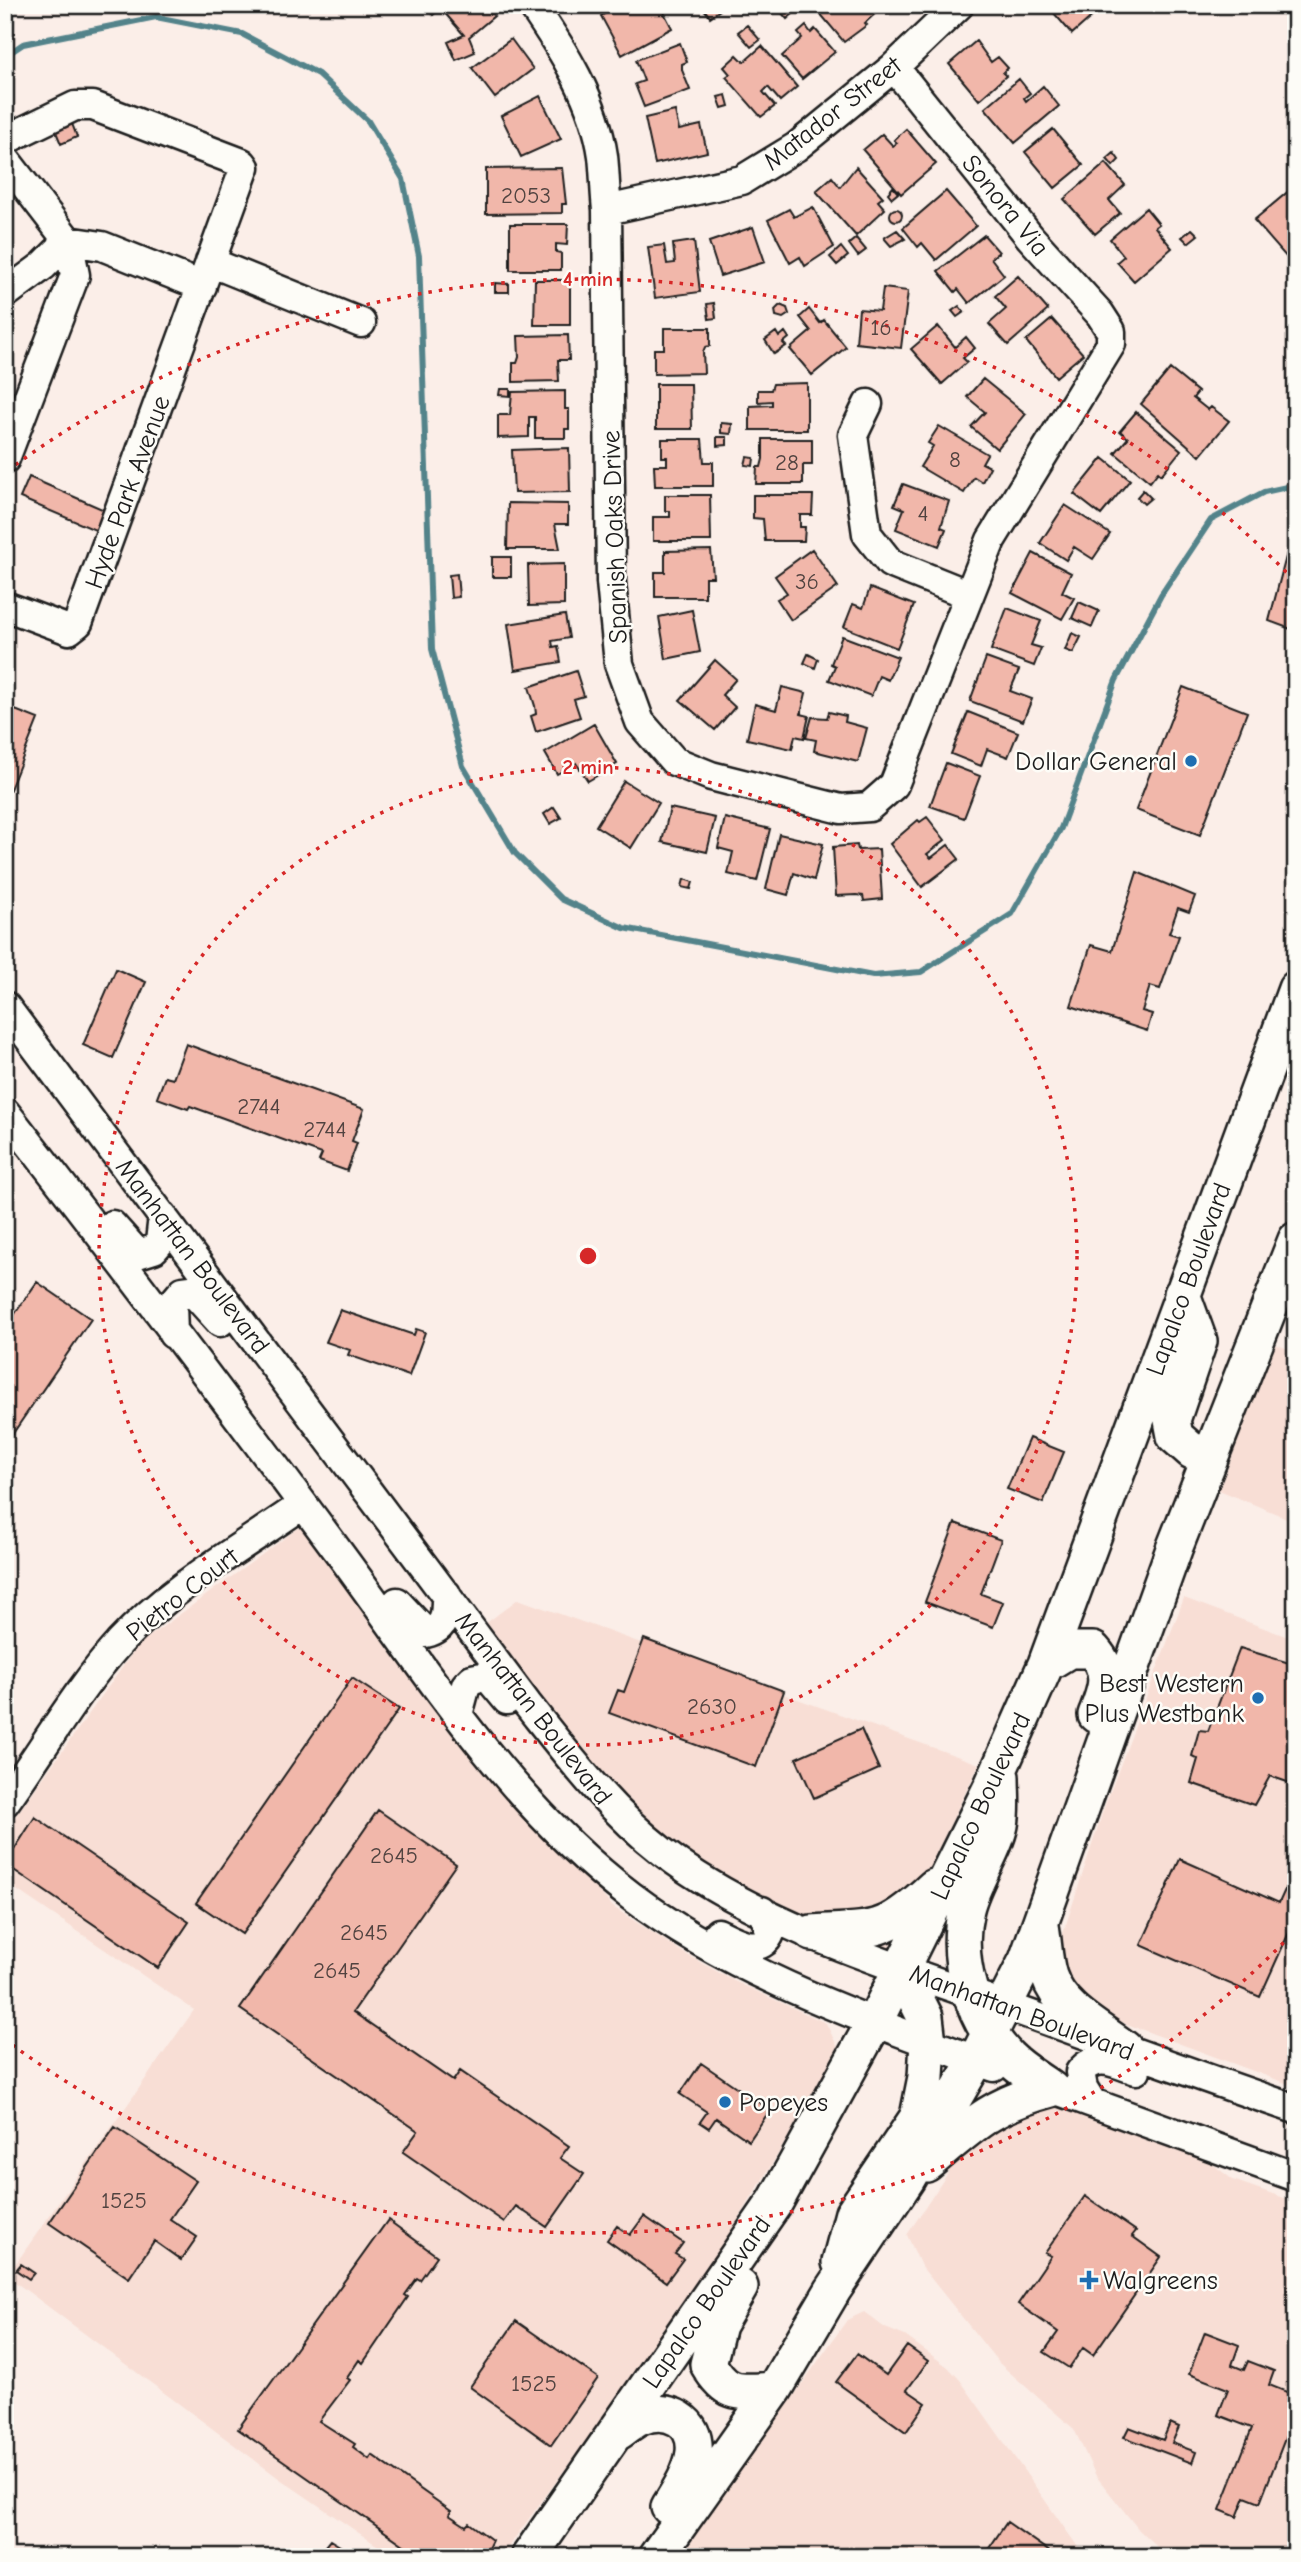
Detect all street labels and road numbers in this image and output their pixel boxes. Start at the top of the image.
street label: Matador Street [758,50,909,177]
street label: Sonora Via [955,149,1055,262]
street label: Hyde Park Avenue [79,392,177,593]
street label: Spanish Oaks Drive [596,430,634,644]
street label: Manhattan Boulevard [109,1153,275,1360]
street label: Lapalco Boulevard [1140,1179,1238,1380]
street label: Pietro Court [121,1541,246,1648]
street label: Manhattan Boulevard [449,1606,618,1811]
street label: Lapalco Boulevard [924,1708,1037,1905]
street label: Manhattan Boulevard [905,1958,1138,2067]
street label: Lapalco Boulevard [636,2211,777,2394]

